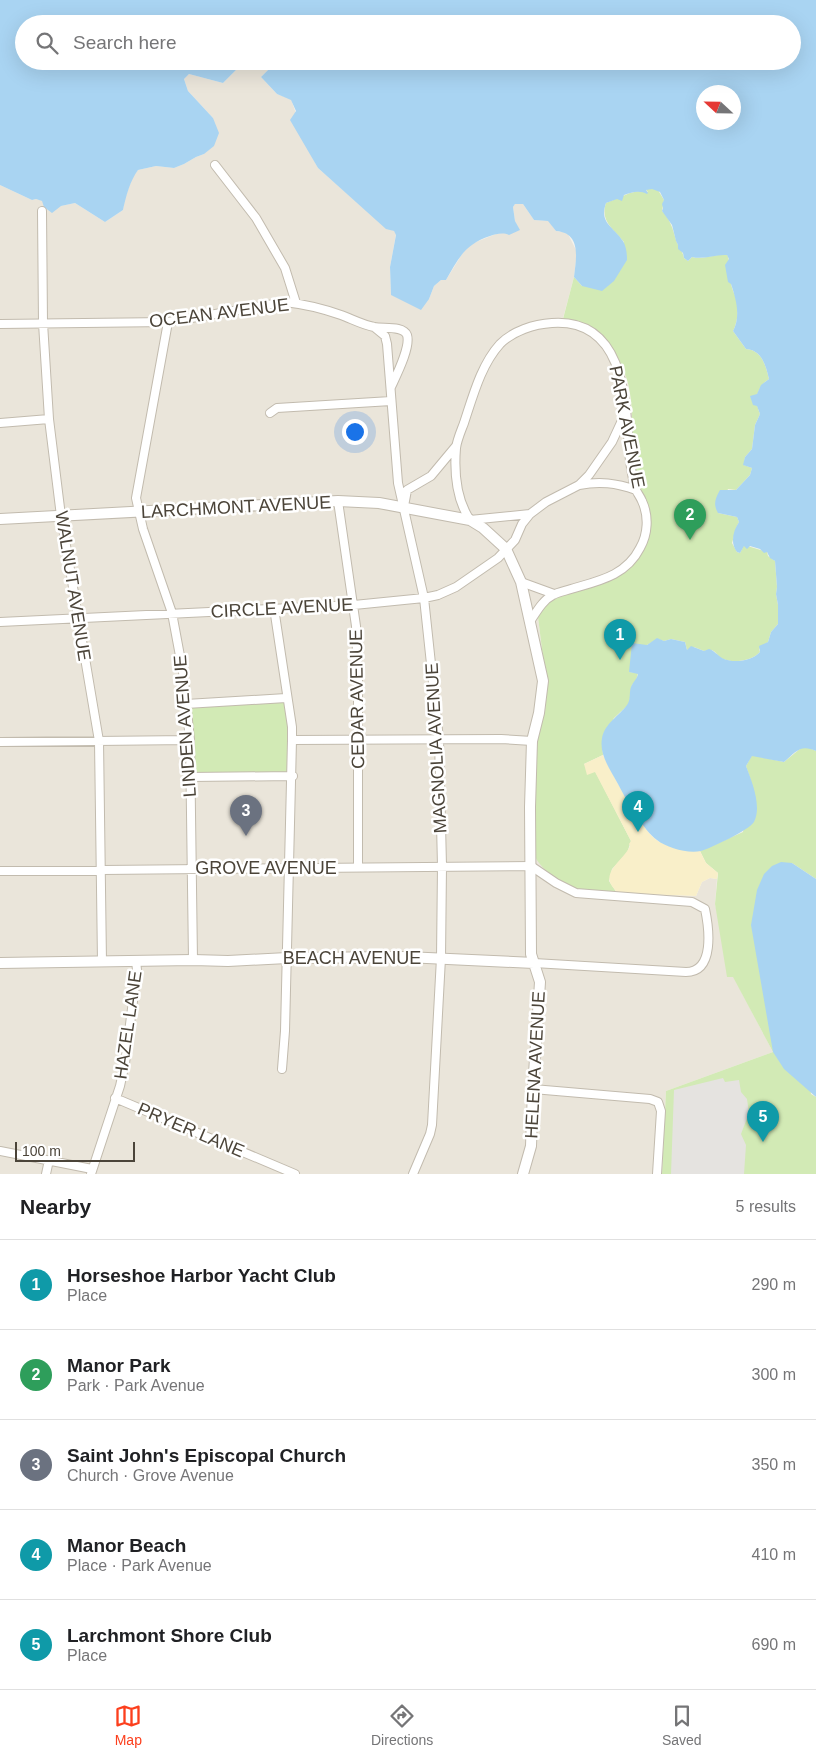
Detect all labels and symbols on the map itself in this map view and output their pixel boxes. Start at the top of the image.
north arrow [696,85,741,130]
street label: OCEAN AVENUE [148,294,290,332]
street label: PARK AVENUE [605,364,649,490]
your location [342,419,368,445]
street label: LARCHMONT AVENUE [140,492,332,522]
pin: 2 [674,499,706,540]
street label: WALNUT AVENUE [51,510,95,662]
street label: CIRCLE AVENUE [210,594,354,622]
pin: 1 [604,619,636,660]
street label: CEDAR AVENUE [346,629,368,769]
street label: LINDEN AVENUE [170,654,200,798]
street label: MAGNOLIA AVENUE [422,662,450,834]
pin: 4 [622,791,654,832]
pin: 3 [230,795,262,836]
street label: GROVE AVENUE [195,858,337,878]
street label: BEACH AVENUE [283,948,421,968]
street label: HAZEL LANE [110,969,146,1081]
street label: HELENA AVENUE [521,991,549,1139]
street label: PRYER LANE [135,1099,247,1161]
pin: 5 [747,1101,779,1142]
scale bar [15,1139,135,1162]

